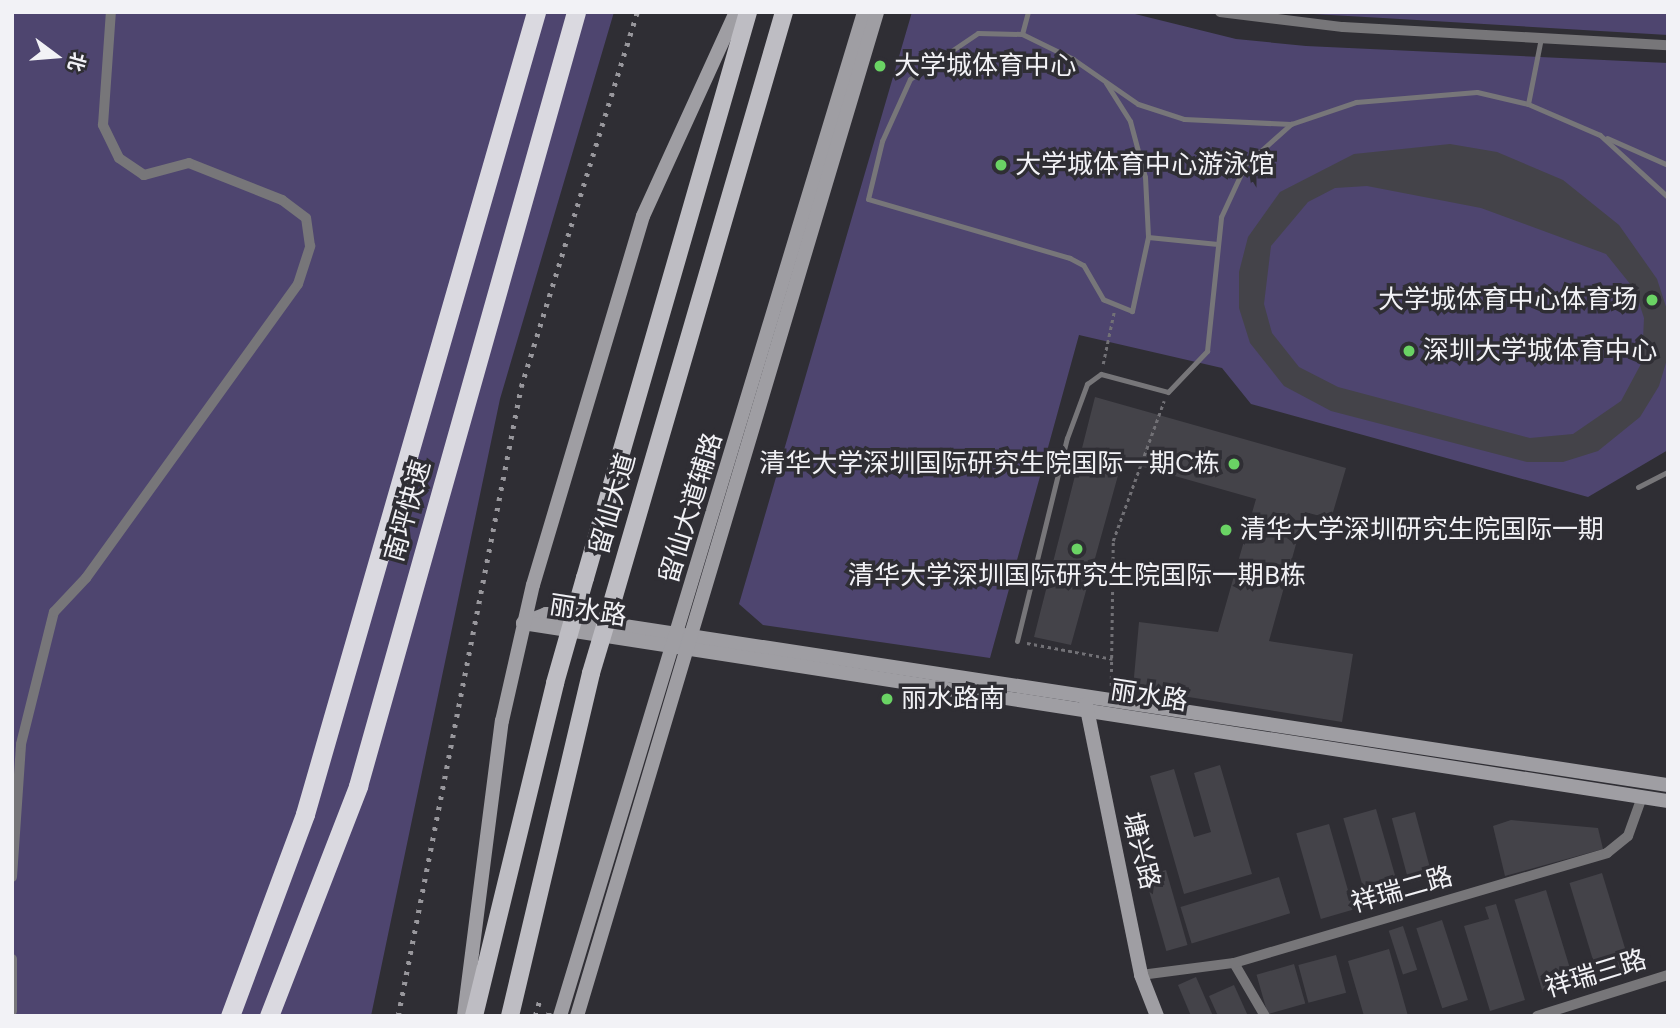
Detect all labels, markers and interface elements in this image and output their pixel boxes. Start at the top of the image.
north arrow [21,21,91,91]
text: 北 [63,50,90,74]
place label: 大学城体育中心 [894,50,1076,82]
marker: 大学城体育中心 [872,58,888,74]
place label: 大学城体育中心游泳馆 [1015,149,1275,181]
marker: 大学城体育中心游泳馆 [993,157,1009,173]
place label: 大学城体育中心体育场 [1378,284,1638,316]
marker: 大学城体育中心体育场 [1644,292,1660,308]
place label: 深圳大学城体育中心 [1423,335,1657,367]
marker: 深圳大学城体育中心 [1401,343,1417,359]
street label: 留仙大道辅路 [653,429,729,587]
place label: 清华大学深圳国际研究生院国际一期C栋 [759,448,1220,480]
street label: 留仙大道 [584,450,642,558]
marker: 清华大学深圳国际研究生院国际一期C栋 [1226,456,1242,472]
street label: 南坪快速 [379,457,437,565]
place label: 清华大学深圳研究生院国际一期 [1240,514,1604,546]
marker: 清华大学深圳研究生院国际一期 [1218,522,1234,538]
marker: 清华大学深圳国际研究生院国际一期B栋 [1069,541,1085,557]
place label: 清华大学深圳国际研究生院国际一期B栋 [848,560,1306,592]
street label: 丽水路 [547,589,629,633]
street label: 丽水路 [1108,674,1190,718]
place label: 丽水路南 [901,683,1005,715]
marker: 丽水路南 [879,691,895,707]
street label: 塘兴路 [1116,809,1166,893]
street label: 祥瑞二路 [1348,861,1456,919]
street label: 祥瑞三路 [1542,944,1650,1004]

